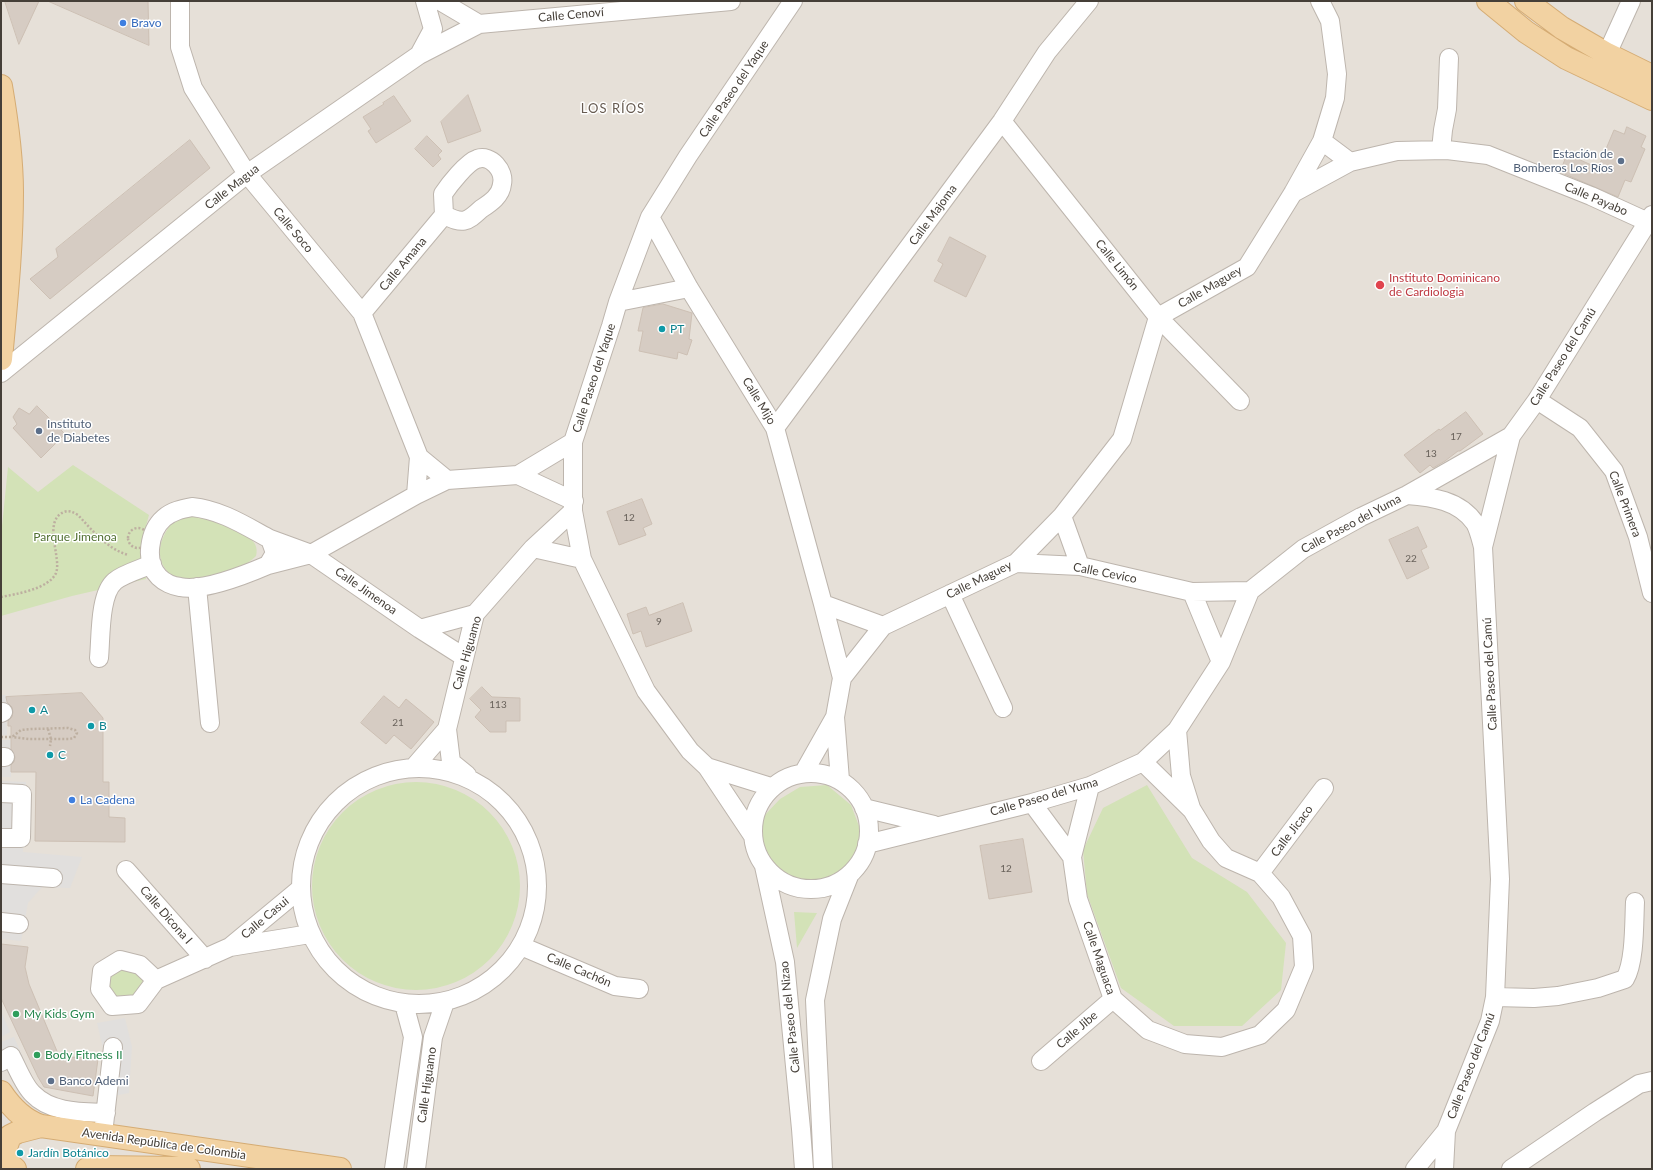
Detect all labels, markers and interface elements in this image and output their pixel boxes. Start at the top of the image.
street label: Calle Cenoví [538,5,604,25]
place label: Bravo [131,16,162,30]
marker: Bravo [118,18,128,28]
street label: Calle Paseo del Yaque [696,38,772,140]
district label: LOS RÍOS [581,101,645,117]
place label: Estación de Bomberos Los Ríos [1513,147,1613,175]
marker: Estación de Bomberos Los Ríos [1616,156,1626,166]
street label: Calle Magua [202,161,262,213]
street label: Calle Payabo [1562,179,1630,219]
street label: Calle Majoma [906,182,960,248]
street label: Calle Soco [270,204,316,256]
street label: Calle Amana [376,234,430,294]
street label: Calle Limón [1092,237,1142,293]
street label: Calle Maguey [1176,263,1244,311]
place label: Instituto Dominicano de Cardiologia [1389,271,1500,299]
marker: Instituto Dominicano de Cardiologia [1374,279,1386,291]
street label: Calle Paseo del Camú [1527,305,1599,409]
street label: Calle Paseo del Yaque [569,321,619,435]
place label: PT [670,322,684,336]
marker: PT [657,324,667,334]
street label: Calle Mijo [739,375,779,427]
place label: Instituto de Diabetes [47,417,110,445]
marker: Instituto de Diabetes [34,426,44,436]
house number: 17 [1450,431,1462,443]
house number: 13 [1425,448,1437,460]
street label: Calle Primera [1606,469,1644,539]
street label: Calle Paseo del Yuma [1298,491,1404,557]
house number: 12 [623,512,635,524]
park label: Parque Jimenoa [33,530,117,544]
house number: 22 [1405,553,1417,565]
street label: Calle Maguey [944,558,1014,602]
street label: Calle Cevico [1072,560,1138,586]
street label: Calle Jimenoa [332,564,400,618]
street label: Calle Higuamo [450,614,484,692]
house number: 9 [656,616,662,628]
street label: Calle Paseo del Camú [1480,617,1500,731]
house number: 113 [489,699,507,711]
place label: A [40,703,48,717]
marker: A [27,705,37,715]
house number: 21 [392,717,404,729]
place label: B [99,719,107,733]
marker: B [86,721,96,731]
place label: C [58,748,66,762]
marker: C [45,750,55,760]
street label: Calle Paseo del Yuma [988,775,1100,819]
place label: La Cadena [80,793,135,807]
marker: La Cadena [67,795,77,805]
street label: Calle Jicaco [1268,802,1316,860]
house number: 12 [1000,863,1012,875]
street label: Calle Dicona I [137,883,195,947]
street label: Calle Casui [238,894,292,942]
street label: Calle Maguaca [1080,919,1118,997]
street label: Calle Cachón [544,950,614,990]
street label: Calle Paseo del Nizao [777,960,803,1074]
place label: My Kids Gym [24,1007,95,1021]
street label: Calle Jibe [1053,1008,1101,1052]
marker: My Kids Gym [11,1009,21,1019]
street label: Calle Paseo del Camú [1444,1011,1498,1121]
street label: Calle Higuamo [415,1046,439,1124]
place label: Body Fitness II [45,1048,123,1062]
marker: Body Fitness II [32,1050,42,1060]
place label: Banco Ademi [59,1074,129,1088]
marker: Banco Ademi [46,1076,56,1086]
street label: Avenida República de Colombia [81,1125,247,1163]
place label: Jardín Botánico [28,1146,109,1160]
marker: Jardín Botánico [15,1148,25,1158]

